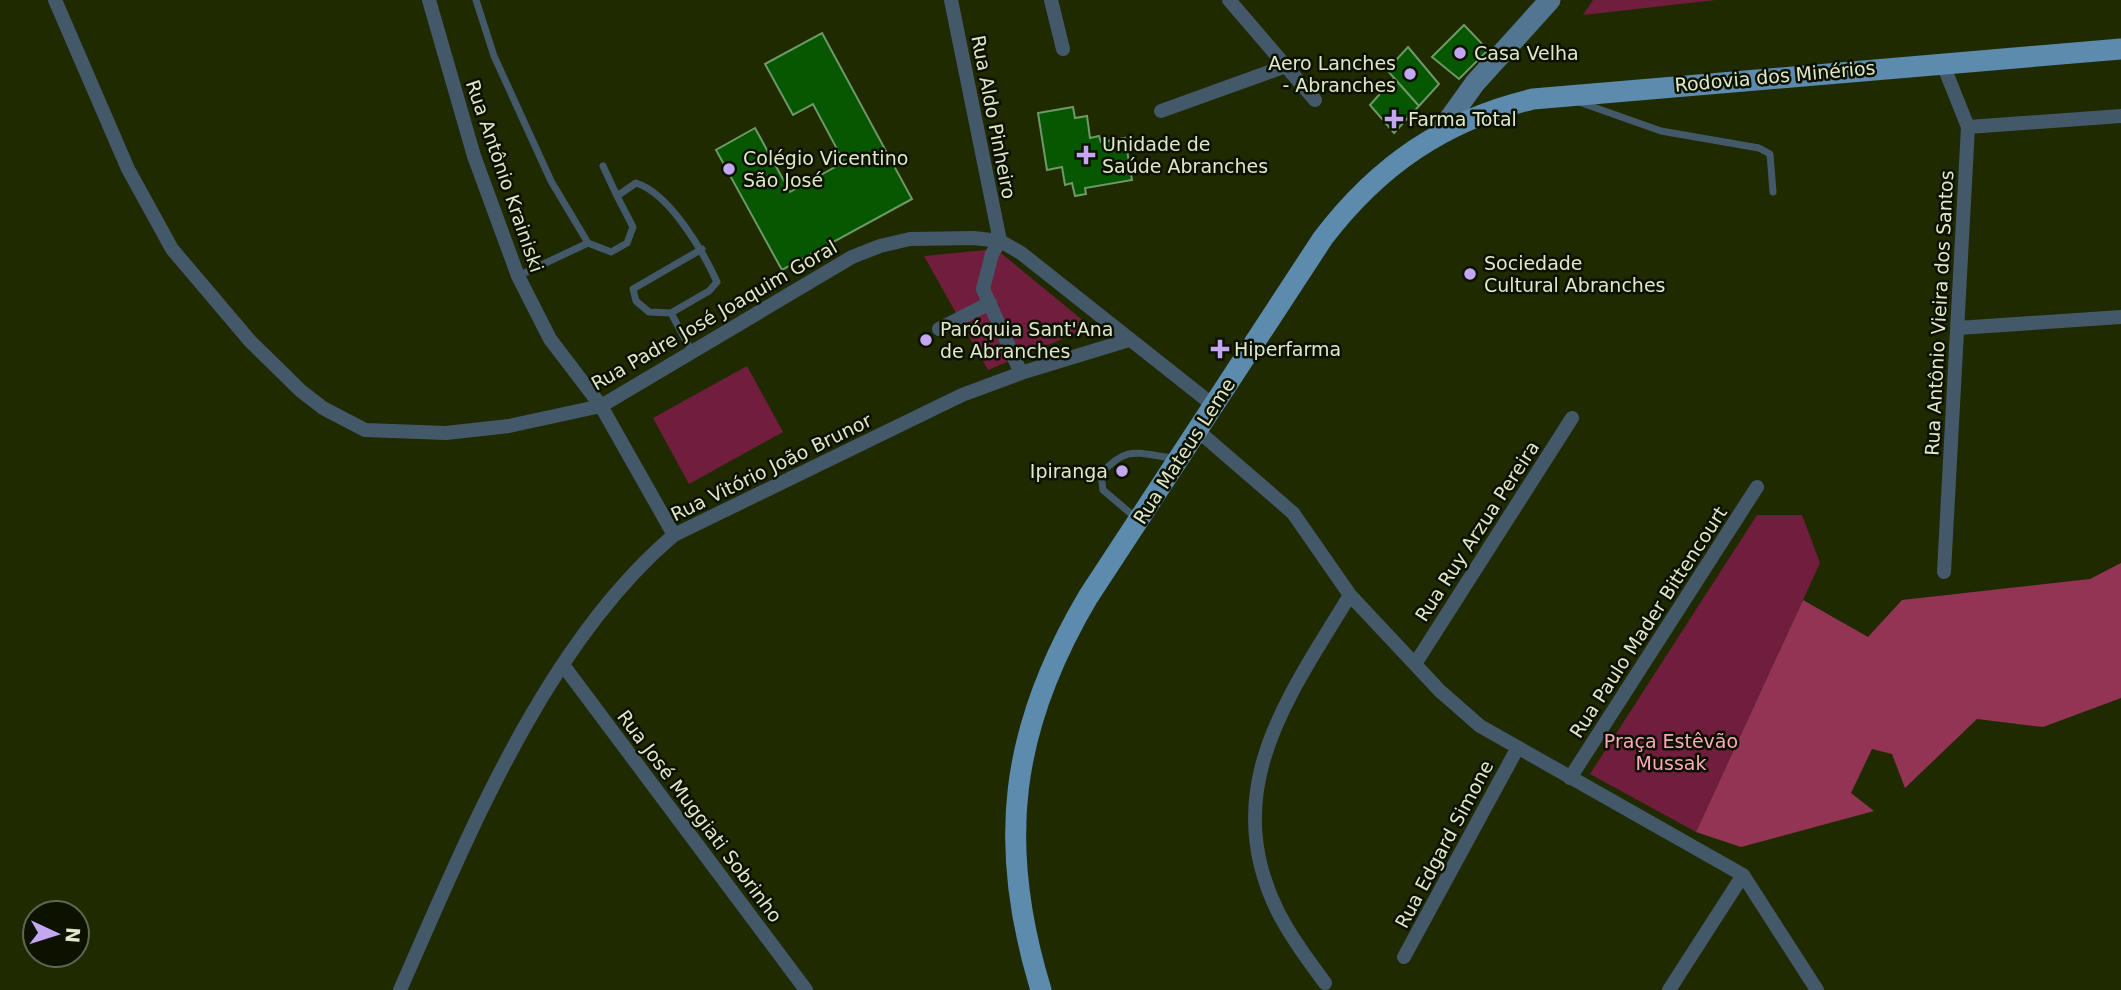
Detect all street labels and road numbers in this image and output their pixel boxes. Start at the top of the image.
street label: Rua Aldo Pinheiro [967,33,1021,201]
street label: Rodovia dos Minérios [1674,56,1876,96]
street label: Rua Antônio Krainiski [462,77,548,275]
street label: Rua Antônio Vieira dos Santos [1921,170,1957,456]
street label: Rua Padre José Joaquim Goral [587,235,841,395]
street label: Rua Mateus Leme [1129,374,1239,528]
street label: Rua Vitório João Brunor [667,409,875,525]
street label: Rua Ruy Arzua Pereira [1410,437,1544,625]
street label: Rua Paulo Mader Bittencourt [1565,502,1731,742]
street label: Rua José Muggiati Sobrinho [613,706,787,926]
street label: Rua Edgard Simone [1390,756,1498,932]

